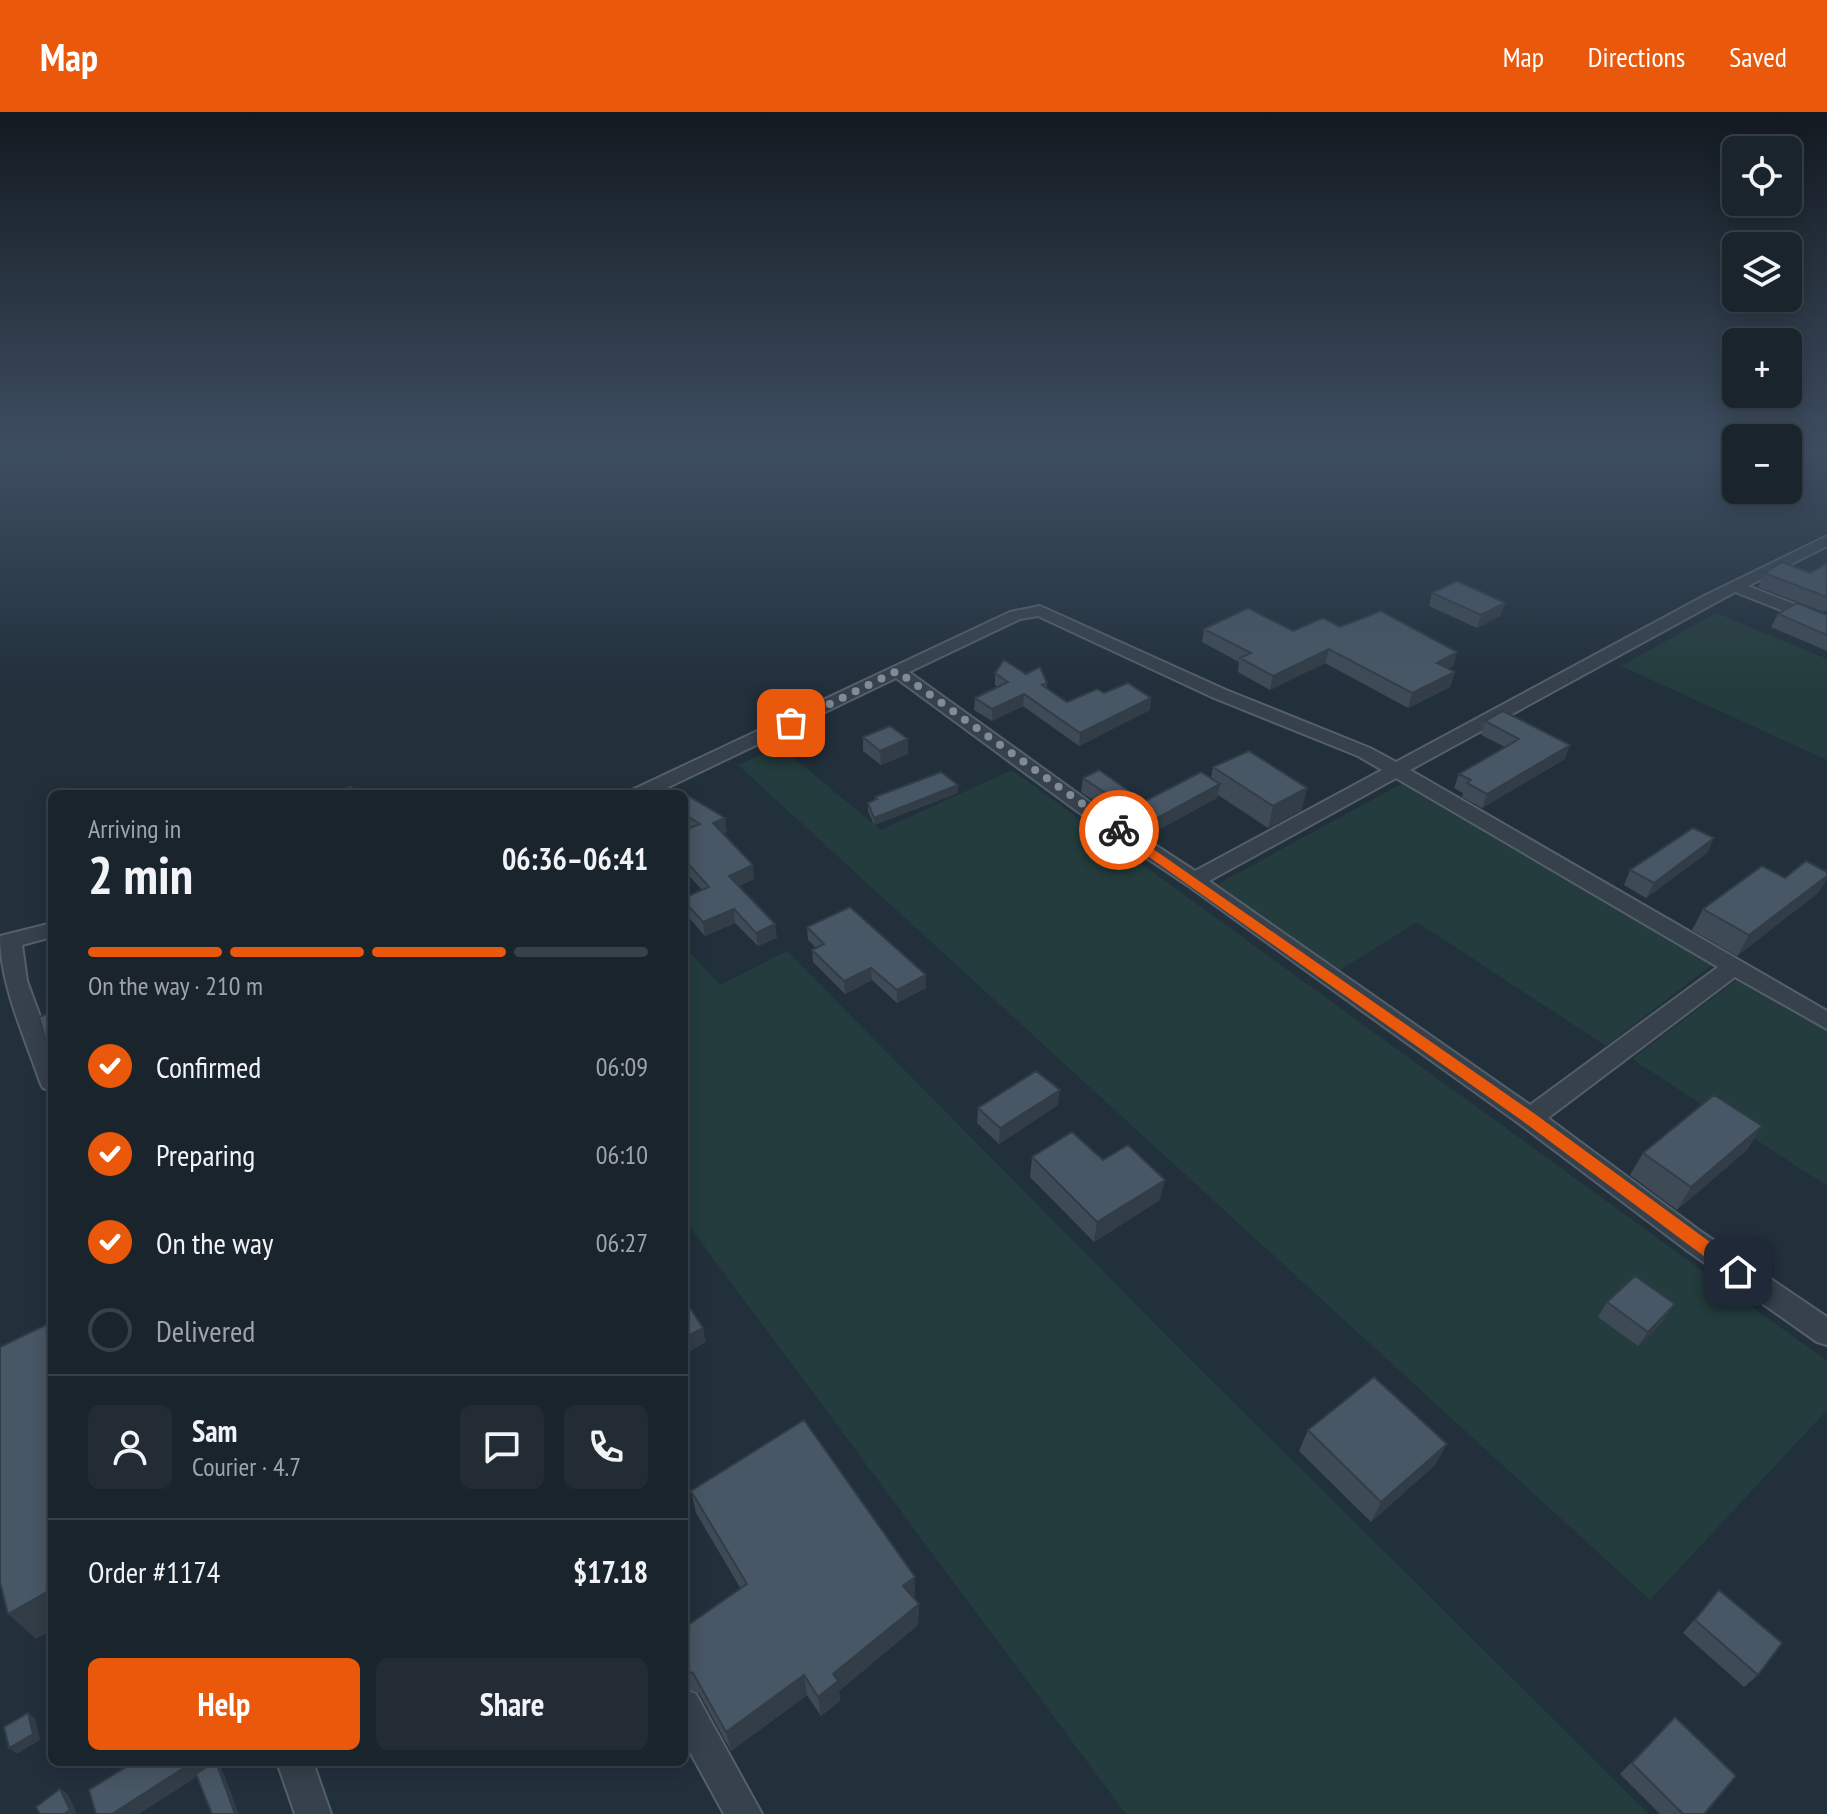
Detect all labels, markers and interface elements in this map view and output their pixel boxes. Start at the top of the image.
text: Map [40,32,98,81]
text: Map [1503,38,1544,75]
text: Directions [1588,38,1685,75]
text: Saved [1729,38,1787,75]
map controls [1722,136,1802,504]
button: locate [1722,136,1802,216]
button: layers [1722,232,1802,312]
button: + [1722,328,1802,408]
button: − [1722,424,1802,504]
pin [757,689,825,757]
icon: bag [769,701,813,745]
courier [1079,790,1159,870]
icon: bike [1097,808,1141,852]
text: Arriving in [88,812,181,845]
text: 06:36–06:41 [502,839,648,878]
text: 2 min [88,841,193,908]
text: On the way · 210 m [88,969,263,1002]
icon: check [88,1044,132,1088]
text: Confirmed [156,1047,261,1086]
text: 06:09 [596,1050,648,1083]
icon: check [88,1132,132,1176]
text: Preparing [156,1135,255,1174]
text: 06:10 [596,1138,648,1171]
icon: check [88,1220,132,1264]
text: On the way [156,1223,273,1262]
text: 06:27 [596,1226,648,1259]
pin [1704,1238,1772,1306]
icon: home [1716,1250,1760,1294]
text: Delivered [156,1311,255,1350]
button: person [88,1405,172,1489]
button: chat [460,1405,544,1489]
button: phone [564,1405,648,1489]
text: Sam [192,1411,237,1450]
text: Courier · 4.7 [192,1450,301,1483]
text: Order #1174 [88,1552,220,1591]
text: $17.18 [573,1552,648,1591]
button: Help [88,1658,360,1750]
button: Share [376,1658,648,1750]

